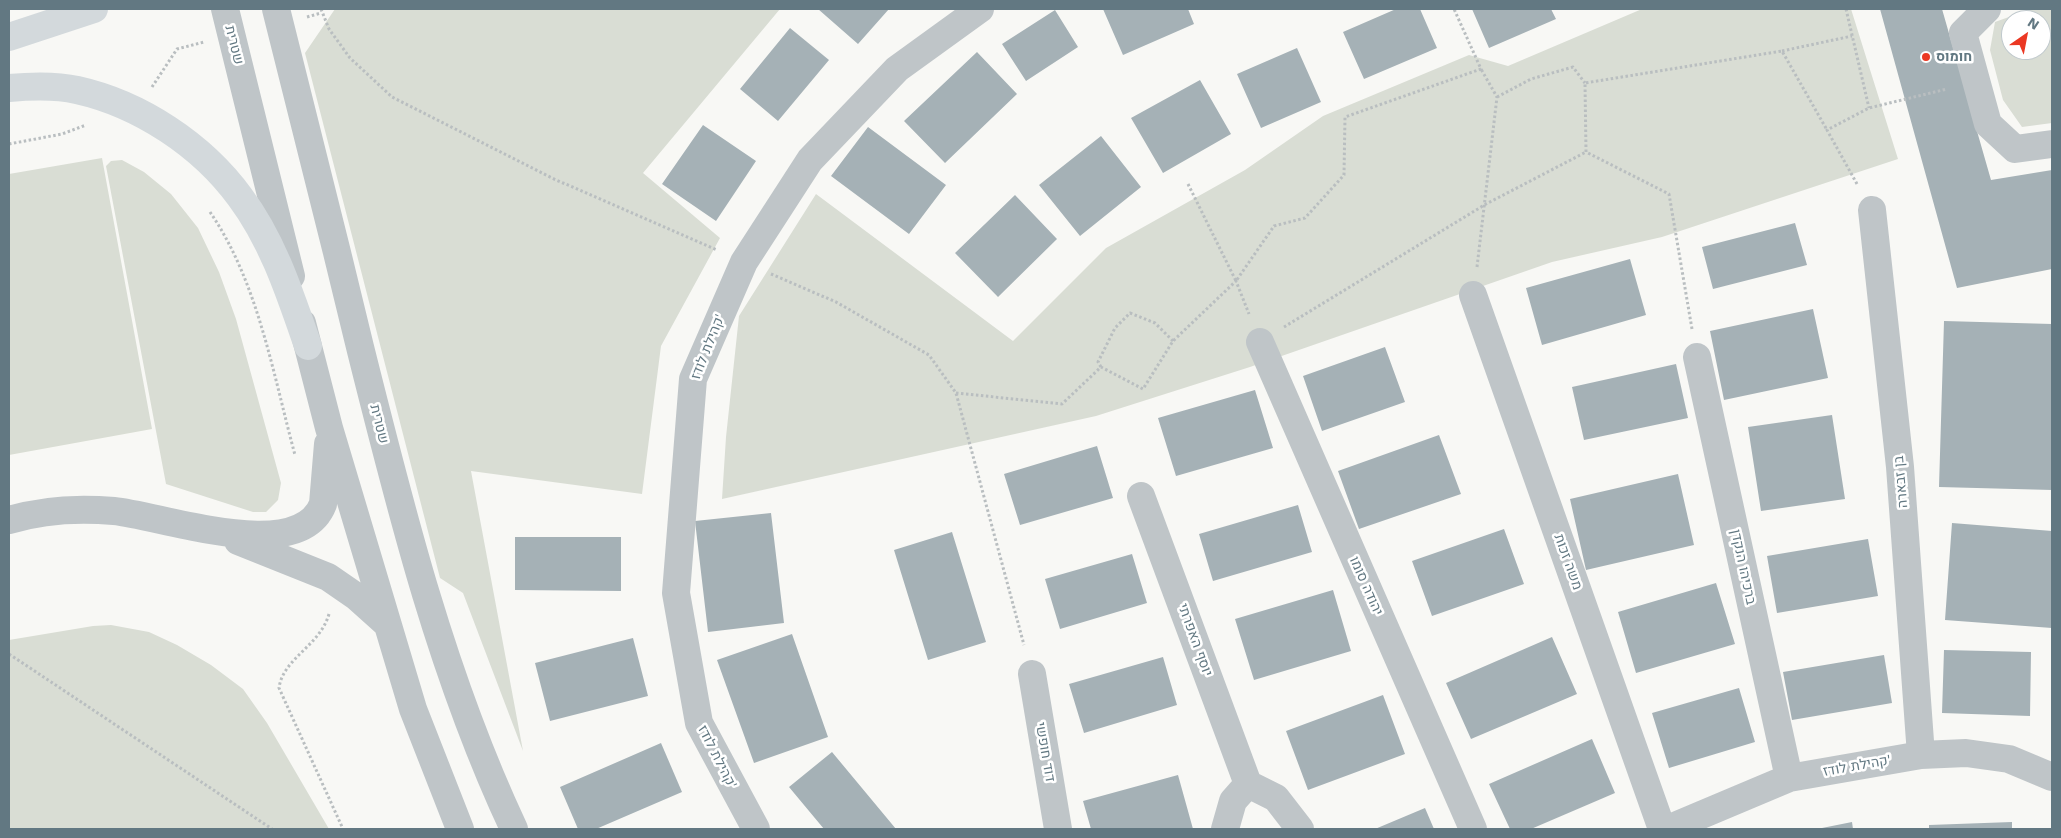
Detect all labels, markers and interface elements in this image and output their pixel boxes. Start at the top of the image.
north arrow [2001,10,2051,60]
text: N [2025,14,2042,33]
street label: שטרית [221,24,247,66]
place label: חומוס [1936,49,1972,65]
marker: חומוס [1920,51,1932,63]
street label: קהילת לודז' [687,312,729,382]
street label: שטרית [366,403,392,445]
street label: בן זבארה [1890,455,1912,509]
street label: ברכיהו הנקדן [1727,528,1759,606]
street label: משה זכות [1550,532,1586,592]
street label: יהודה סומו [1346,554,1386,618]
street label: יוסף האפרתי [1174,601,1216,679]
street label: דוד חופשי [1031,721,1059,783]
street label: קהילת לודז' [694,723,740,791]
street label: קהילת לודז' [1822,752,1892,780]

